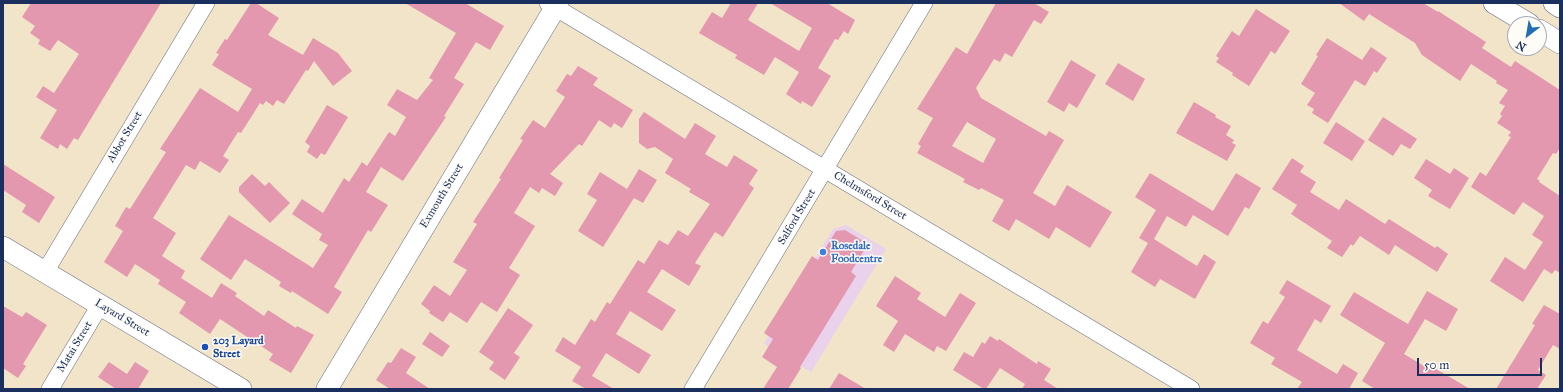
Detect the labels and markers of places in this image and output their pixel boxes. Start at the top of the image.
place label: Rosedale Foodcentre [831,239,882,265]
marker: Rosedale Foodcentre [818,247,828,257]
place label: 203 Layard Street [213,334,264,360]
marker: 203 Layard Street [200,342,210,352]

